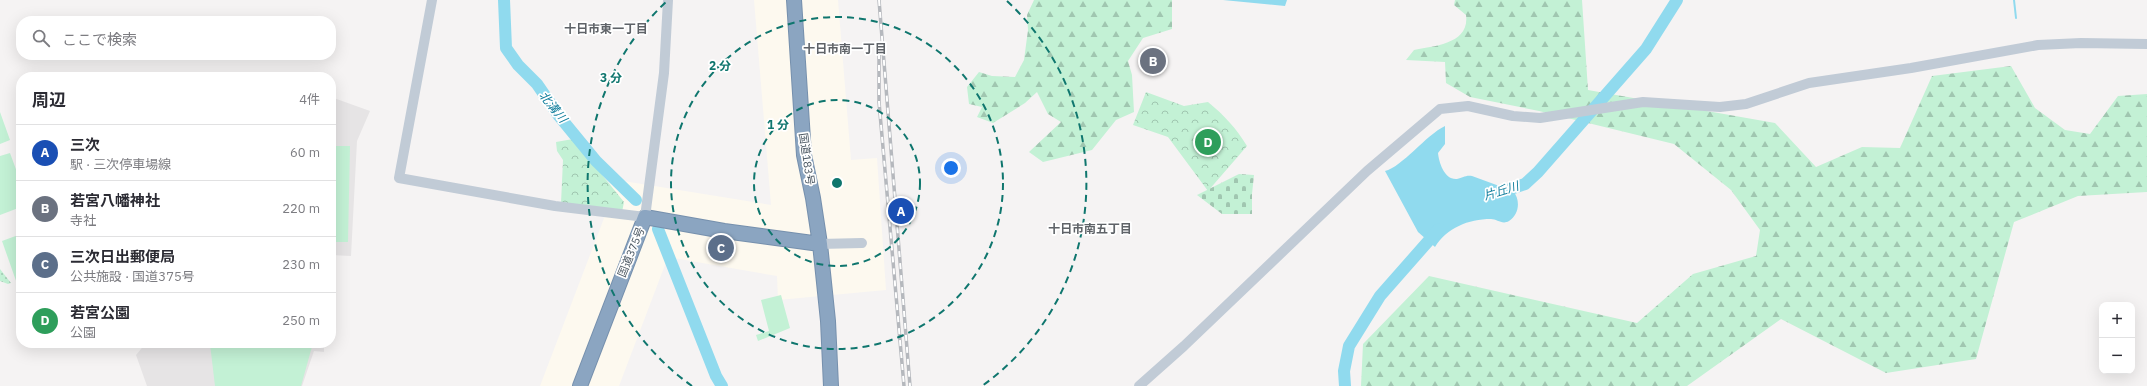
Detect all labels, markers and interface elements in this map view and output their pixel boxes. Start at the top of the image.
search box [16,16,336,60]
district label: 十日市東一丁目 [564,21,648,36]
icon: search [30,27,52,49]
text: ここで検索 [62,30,137,49]
district label: 十日市南一丁目 [803,41,887,56]
pin: B [1140,46,1166,76]
text: 2 分 [709,58,731,73]
text: 3 分 [600,70,622,85]
water label: 北溝川 [536,88,572,127]
text: 周辺 [32,89,66,111]
text: 4件 [299,91,320,108]
text: 1 分 [767,117,789,132]
pin: D [1195,127,1221,157]
street label: 国道183号 [796,132,818,186]
text: 三次 [70,135,100,154]
text: A [41,144,49,161]
text: 60 m [290,144,320,161]
text: 駅 · 三次停車場線 [70,156,171,173]
your location [941,158,961,178]
centre of rings [830,176,844,190]
water label: 片丘川 [1481,178,1522,203]
text: 若宮八幡神社 [70,191,160,210]
pin: A [888,196,914,226]
text: B [41,200,49,217]
text: 220 m [282,200,320,217]
text: 寺社 [70,212,96,229]
district label: 十日市南五丁目 [1048,221,1132,236]
street label: 国道375号 [615,225,647,279]
pin: C [708,233,734,263]
text: 三次日出郵便局 [70,247,175,266]
text: C [41,256,49,273]
text: 230 m [282,256,320,273]
text: 公共施設 · 国道375号 [70,268,195,285]
map controls [2099,302,2135,374]
button: + [2099,302,2135,338]
text: 若宮公園 [70,303,130,322]
text: D [40,312,50,329]
text: 250 m [282,312,320,329]
text: 公園 [70,324,96,341]
button: − [2099,338,2135,374]

